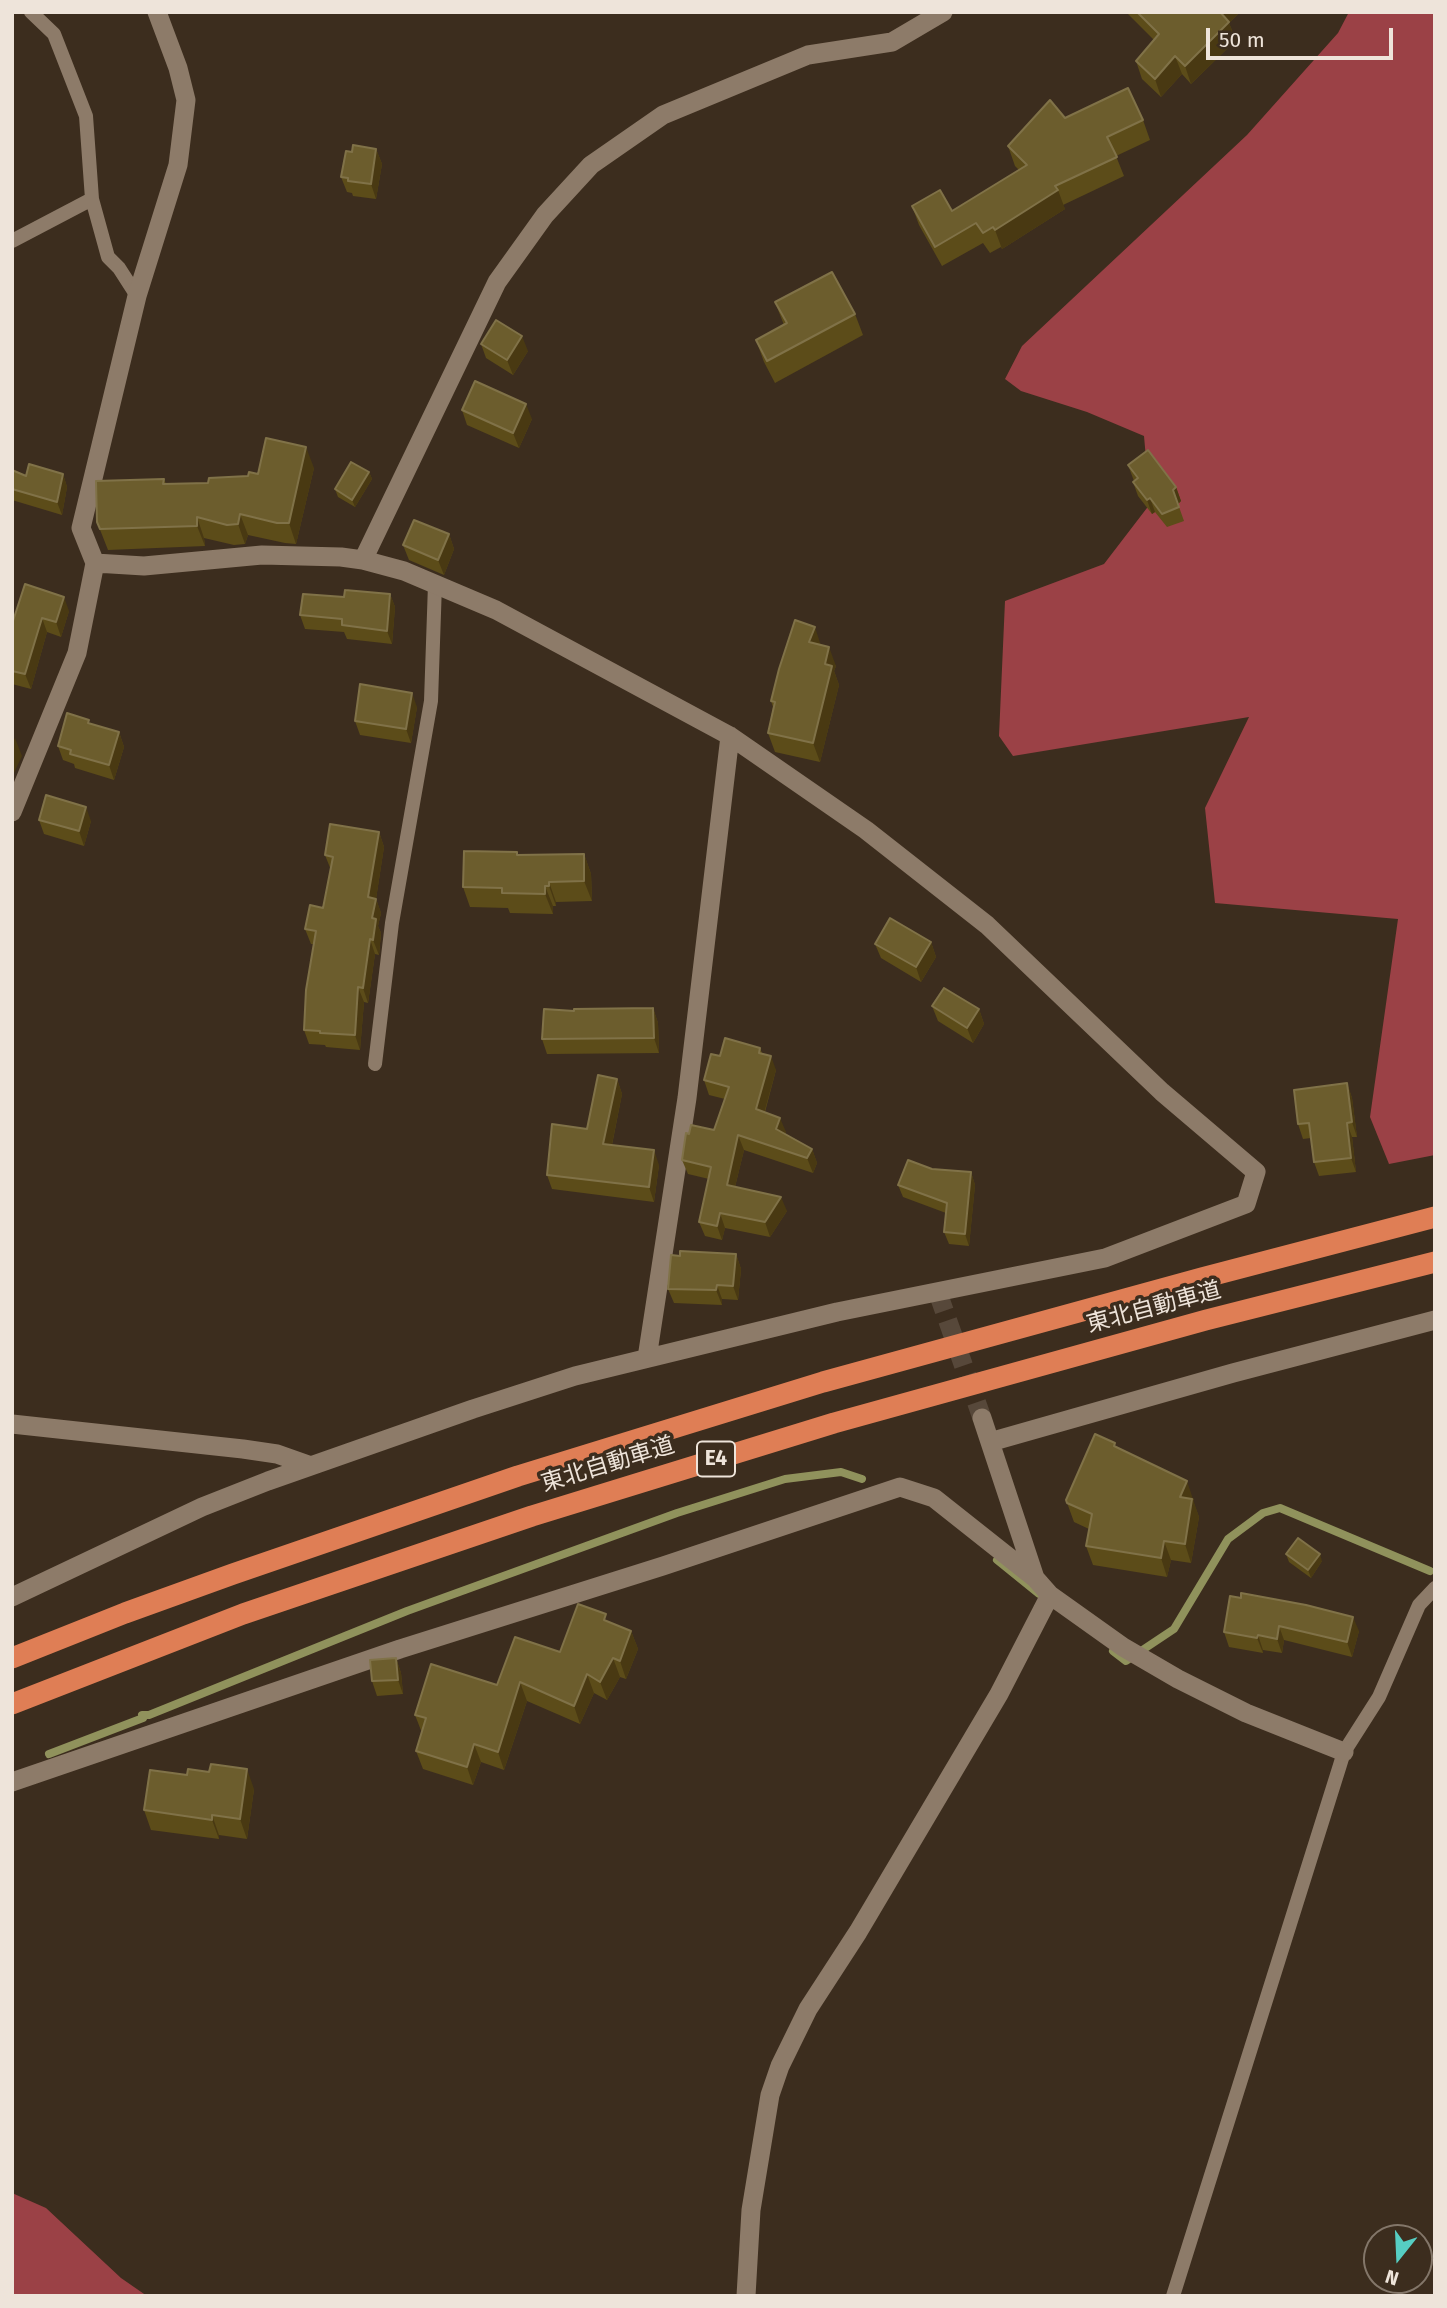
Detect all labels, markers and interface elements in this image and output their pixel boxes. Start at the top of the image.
scale bar [1209,14,1396,58]
text: 50 m [1219,27,1265,53]
street label: 東北自動車道 [1084,1277,1224,1339]
street label: 東北自動車道 [538,1432,678,1498]
road number: E4 [697,1442,735,1476]
north arrow [1363,2224,1433,2294]
text: N [1382,2265,1402,2290]

